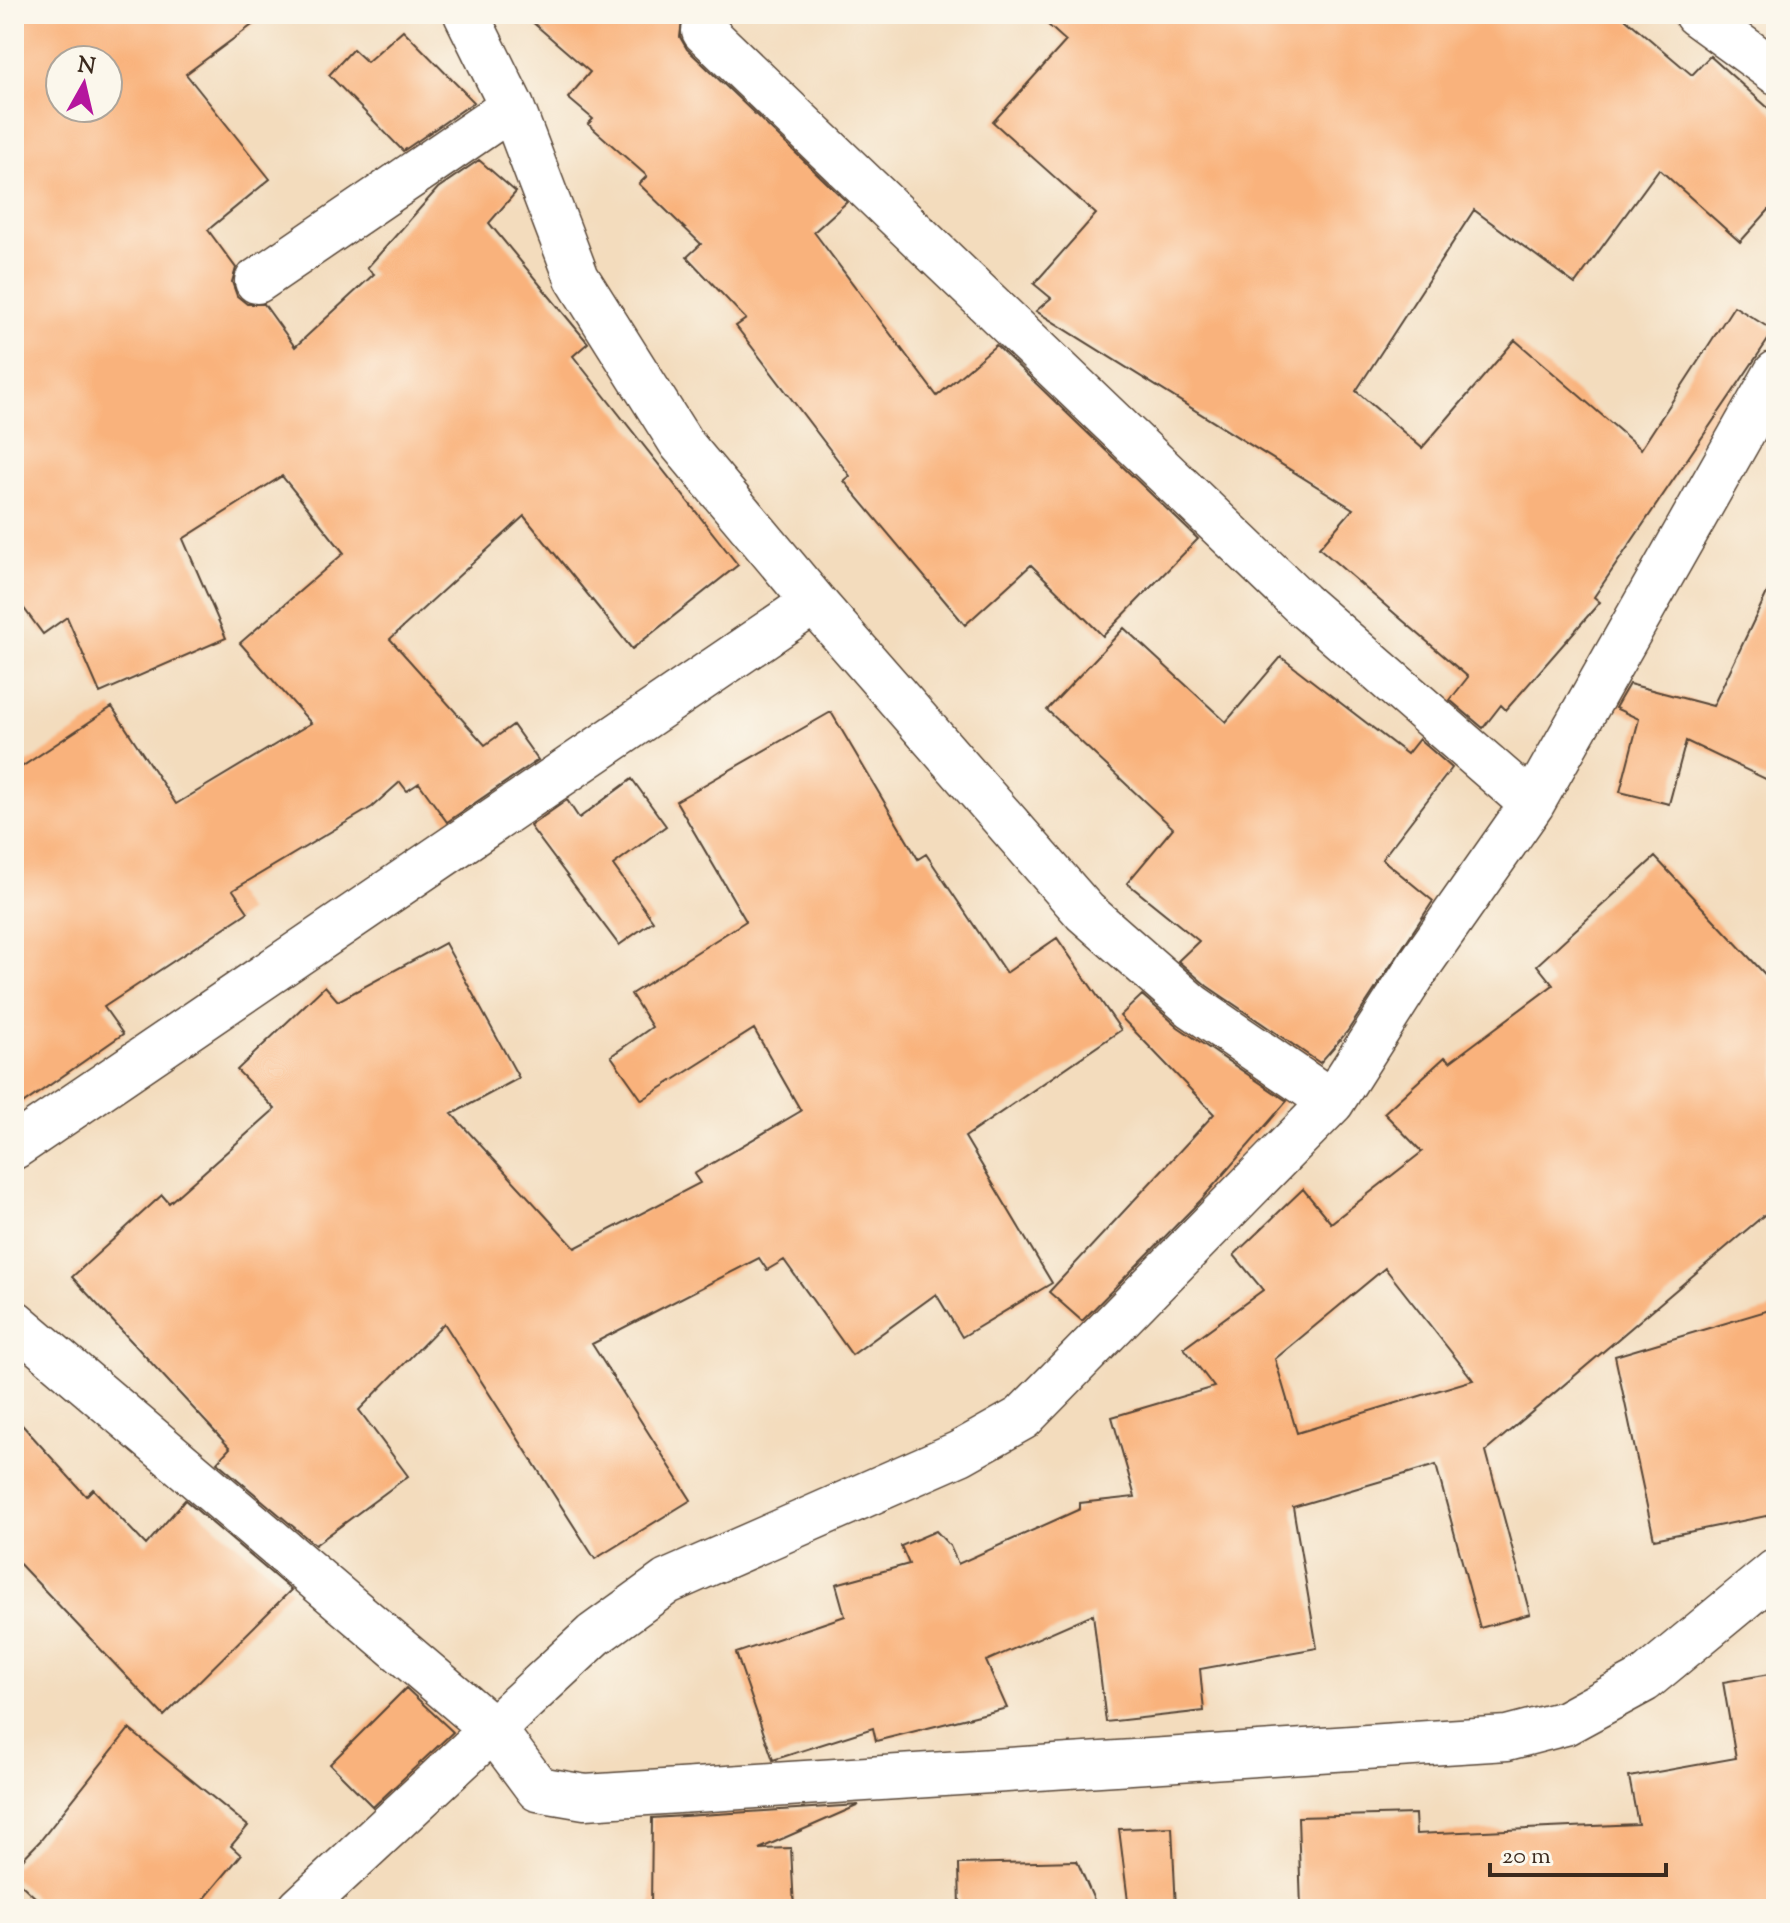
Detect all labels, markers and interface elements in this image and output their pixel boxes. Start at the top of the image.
north arrow [44,44,124,124]
text: N [75,50,98,84]
scale bar [1490,1827,1666,1877]
text: 20 m [1502,1840,1551,1874]

